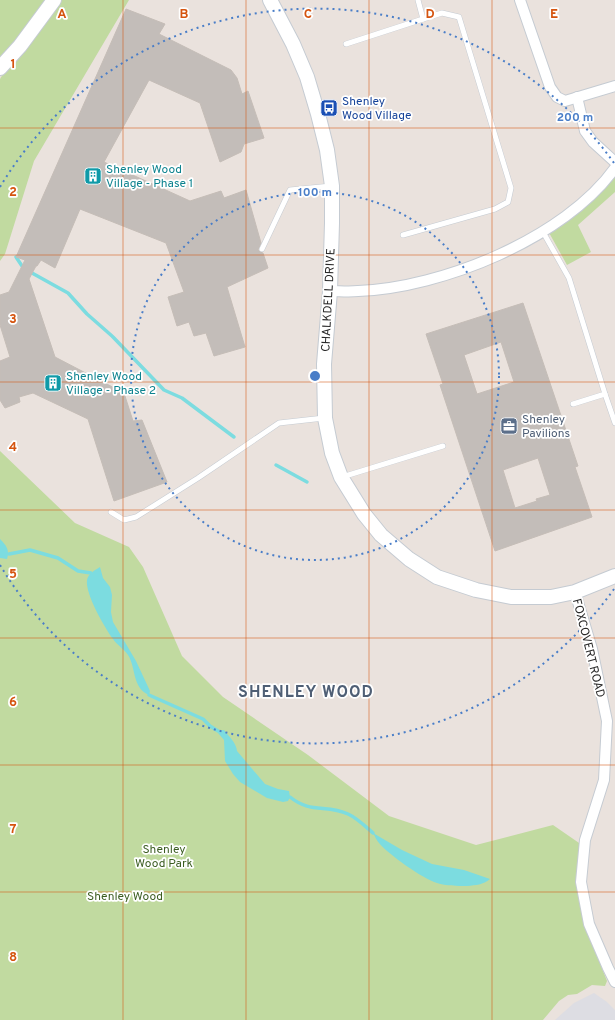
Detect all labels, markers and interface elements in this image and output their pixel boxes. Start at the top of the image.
text: A [57,7,67,23]
text: B [180,7,189,23]
text: C [304,7,312,23]
text: D [425,7,435,23]
text: E [550,7,558,23]
text: 1 [10,57,16,73]
place label: Shenley Wood Village [342,94,412,124]
bus stop icon: Shenley Wood Village [319,98,339,118]
text: 200 m [557,110,593,126]
place label: Shenley Wood Village - Phase 1 [106,162,193,192]
building icon: Shenley Wood Village - Phase 1 [83,166,103,186]
text: 2 [9,185,17,201]
text: 100 m [298,185,332,201]
street label: CHALKDELL DRIVE [318,248,340,352]
text: 3 [9,312,17,328]
place label: Shenley Wood Village - Phase 2 [66,369,156,399]
centre of rings [308,369,322,383]
building icon: Shenley Wood Village - Phase 2 [43,373,63,393]
place label: Shenley Pavilions [522,412,570,442]
office icon: Shenley Pavilions [499,416,519,436]
text: 4 [9,440,17,456]
text: 5 [9,567,17,583]
street label: FOXCOVERT ROAD [568,597,608,699]
district label: SHENLEY WOOD [238,683,374,703]
text: 6 [9,695,17,711]
text: 7 [10,822,17,838]
park label: Shenley Wood Park [135,842,193,872]
park label: Shenley Wood [87,889,163,905]
text: 8 [9,950,17,966]

